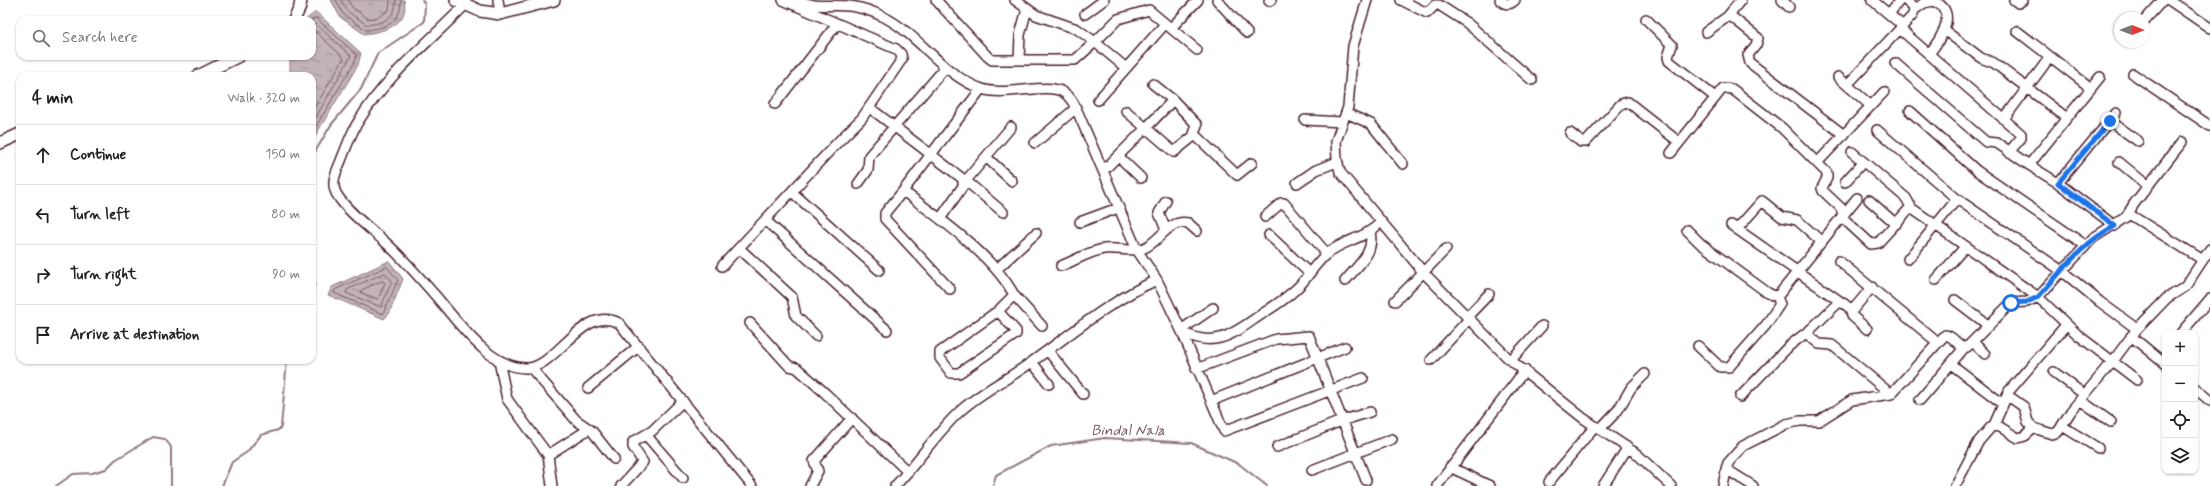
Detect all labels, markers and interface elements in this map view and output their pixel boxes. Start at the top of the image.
north arrow [2114,12,2150,48]
search box [16,16,316,60]
icon: search [30,27,52,49]
text: Search here [62,28,138,48]
text: 4 min [32,87,73,109]
text: Walk · 320 m [227,90,300,107]
route end [2101,112,2119,130]
icon: ahead [32,144,54,166]
text: Continue [70,145,126,165]
text: 150 m [266,146,300,163]
icon: left [32,204,54,226]
text: Turn left [70,205,130,225]
text: 80 m [271,206,300,223]
icon: right [32,264,54,286]
text: Turn right [70,265,137,285]
text: 90 m [272,266,300,283]
route start [2002,294,2020,312]
icon: arrive [32,324,54,346]
text: Arrive at destination [70,325,199,345]
map controls [2162,330,2198,474]
button: + [2162,330,2198,366]
button: − [2162,366,2198,402]
button: locate [2162,402,2198,438]
water label: Bindal Nala [1091,421,1165,441]
button: layers [2162,438,2198,474]

